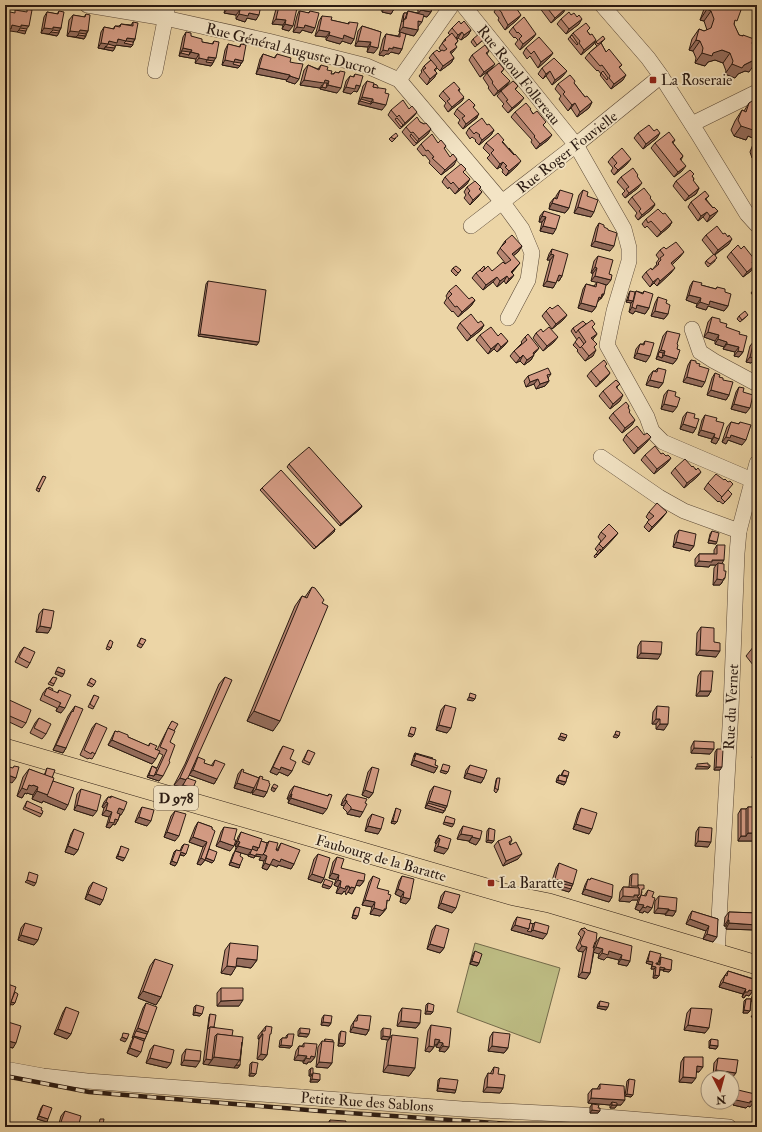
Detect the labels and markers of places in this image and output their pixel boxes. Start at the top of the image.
place label: La Roseraie [661,71,732,90]
marker: La Roseraie [648,75,658,85]
place label: La Baratte [499,874,563,893]
marker: La Baratte [486,878,496,888]

